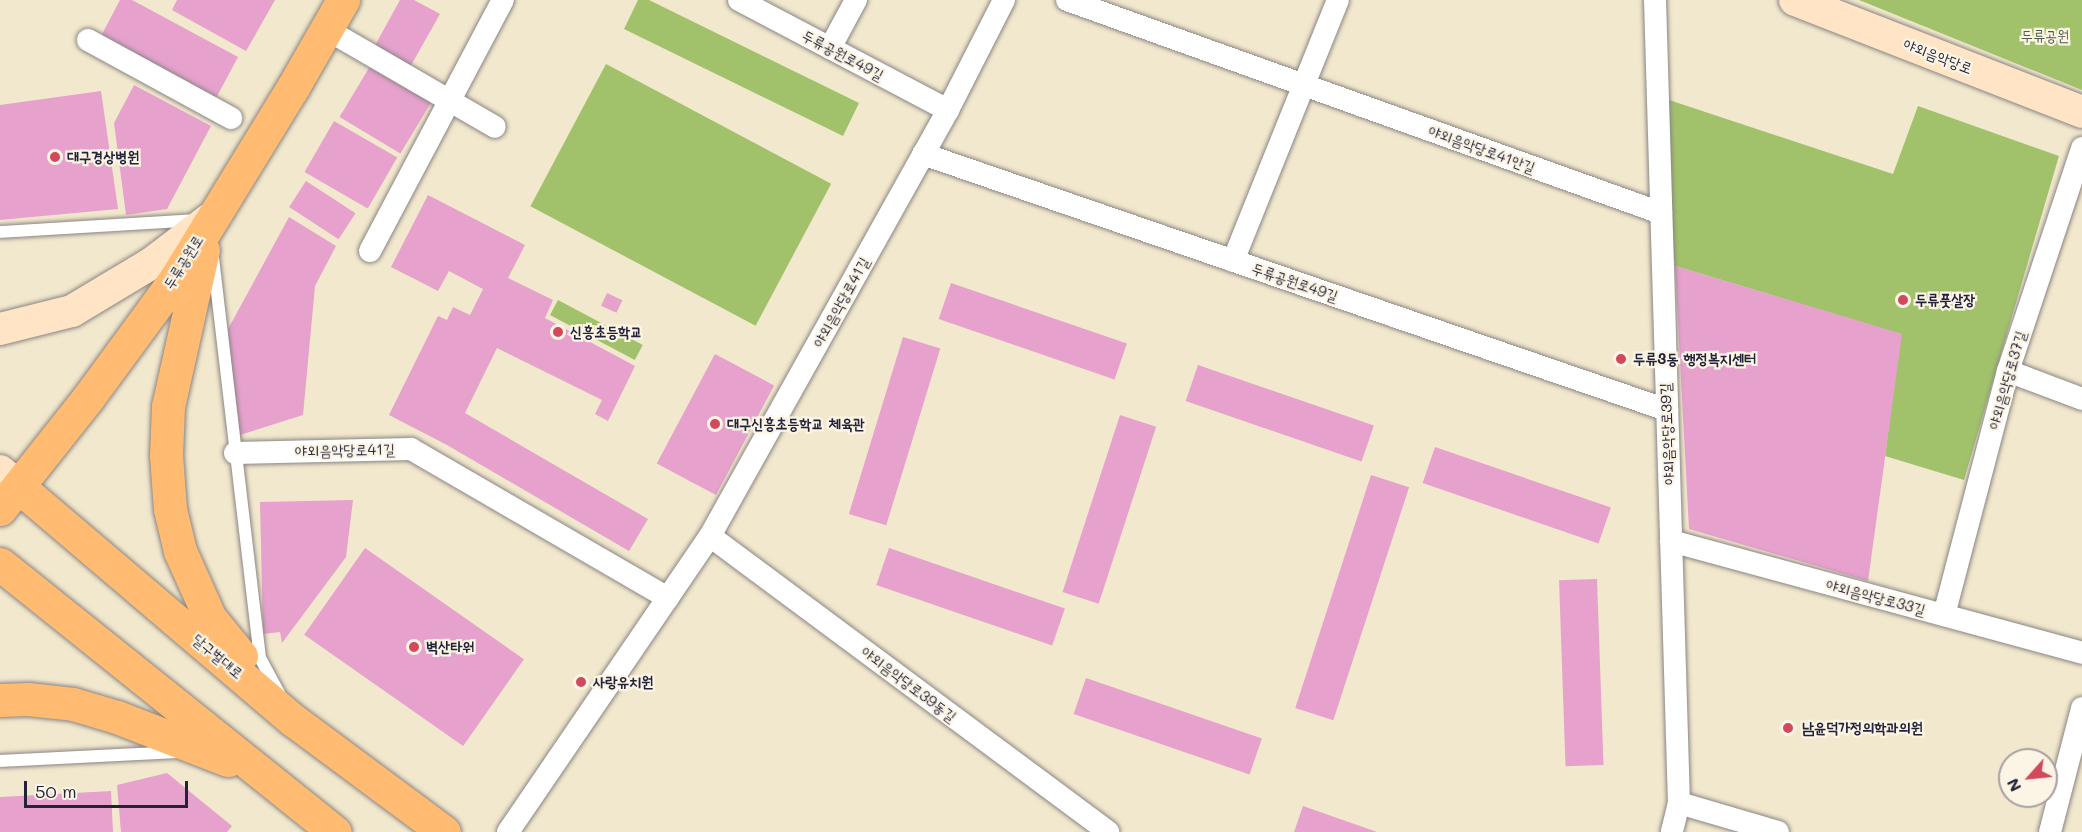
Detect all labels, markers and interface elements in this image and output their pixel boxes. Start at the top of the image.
street label: 두류공원로49길 [799,26,887,84]
park label: 두류공원 [2021,27,2069,45]
street label: 야외음악당로 [1901,35,1975,77]
street label: 야외음악당로41안길 [1426,121,1538,177]
place label: 대구경상병원 [67,148,139,166]
marker: 대구경상병원 [48,150,62,164]
street label: 두류공원로 [159,232,207,292]
street label: 야외음악당로41길 [809,254,873,350]
street label: 두류공원로49길 [1249,259,1341,305]
place label: 두류풋살장 [1915,291,1975,309]
marker: 두류풋살장 [1896,293,1910,307]
place label: 신흥초등학교 [570,323,642,341]
marker: 신흥초등학교 [551,325,565,339]
street label: 야외음악당로37길 [1984,329,2030,431]
place label: 두류3동 행정복지센터 [1633,350,1756,368]
marker: 두류3동 행정복지센터 [1614,352,1628,366]
street label: 야외음악당로39길 [1656,383,1678,485]
place label: 대구신흥초등학교 체육관 [727,415,865,433]
marker: 대구신흥초등학교 체육관 [708,417,722,431]
street label: 야외음악당로41길 [295,440,395,460]
street label: 야외음악당로33길 [1824,575,1928,619]
street label: 달구벌대로 [189,630,247,682]
place label: 벽산타워 [426,638,474,656]
marker: 벽산타워 [407,640,421,654]
street label: 야외음악당로39동길 [858,642,960,726]
place label: 사랑유치원 [593,673,653,691]
marker: 사랑유치원 [574,675,588,689]
marker: 남윤덕가정의학과의원 [1779,719,1797,737]
place label: 남윤덕가정의학과의원 [1802,719,1923,737]
north arrow [1998,748,2058,808]
scale bar [27,769,190,807]
text: N [2001,775,2025,796]
text: 50 m [35,779,77,803]

